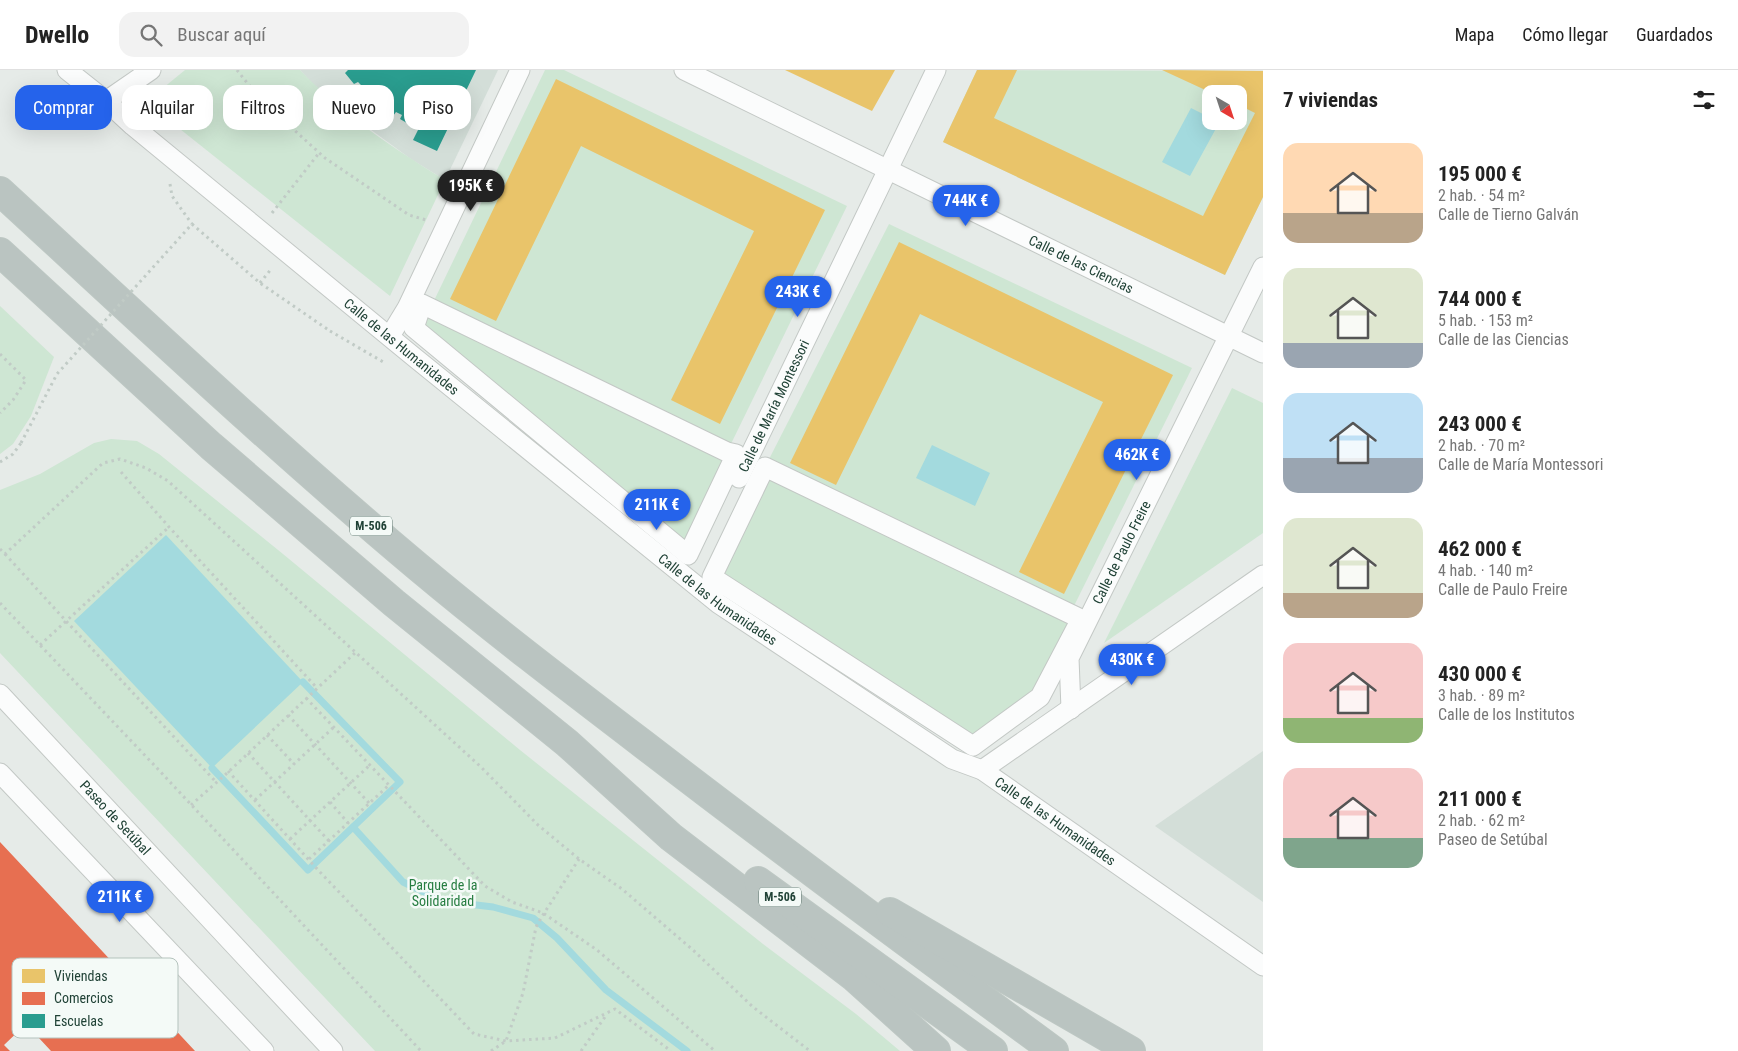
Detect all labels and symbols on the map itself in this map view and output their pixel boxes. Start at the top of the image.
north arrow [1202,85,1248,130]
pin: 195K € [430,170,512,212]
pin: 744K € [925,184,1007,227]
street label: Calle de las Ciencias [1026,232,1136,296]
pin: 243K € [757,276,839,318]
street label: Calle de las Humanidades [341,295,462,398]
street label: Calle de María Montessori [735,337,812,475]
pin: 462K € [1096,438,1178,481]
pin: 211K € [616,488,698,531]
street label: Calle de Paulo Freire [1089,498,1154,607]
road number: M-506 [350,516,392,536]
street label: Calle de las Humanidades [655,550,780,648]
pin: 430K € [1091,644,1173,686]
street label: Calle de las Humanidades [992,774,1119,869]
street label: Paseo de Setúbal [77,777,154,858]
park label: Parque de la Solidaridad [409,877,477,909]
pin: 211K € [79,880,161,923]
road number: M-506 [759,888,801,906]
legend [12,958,178,1038]
text: Viviendas [54,968,108,984]
text: Comercios [54,990,113,1006]
text: Escuelas [54,1013,103,1029]

